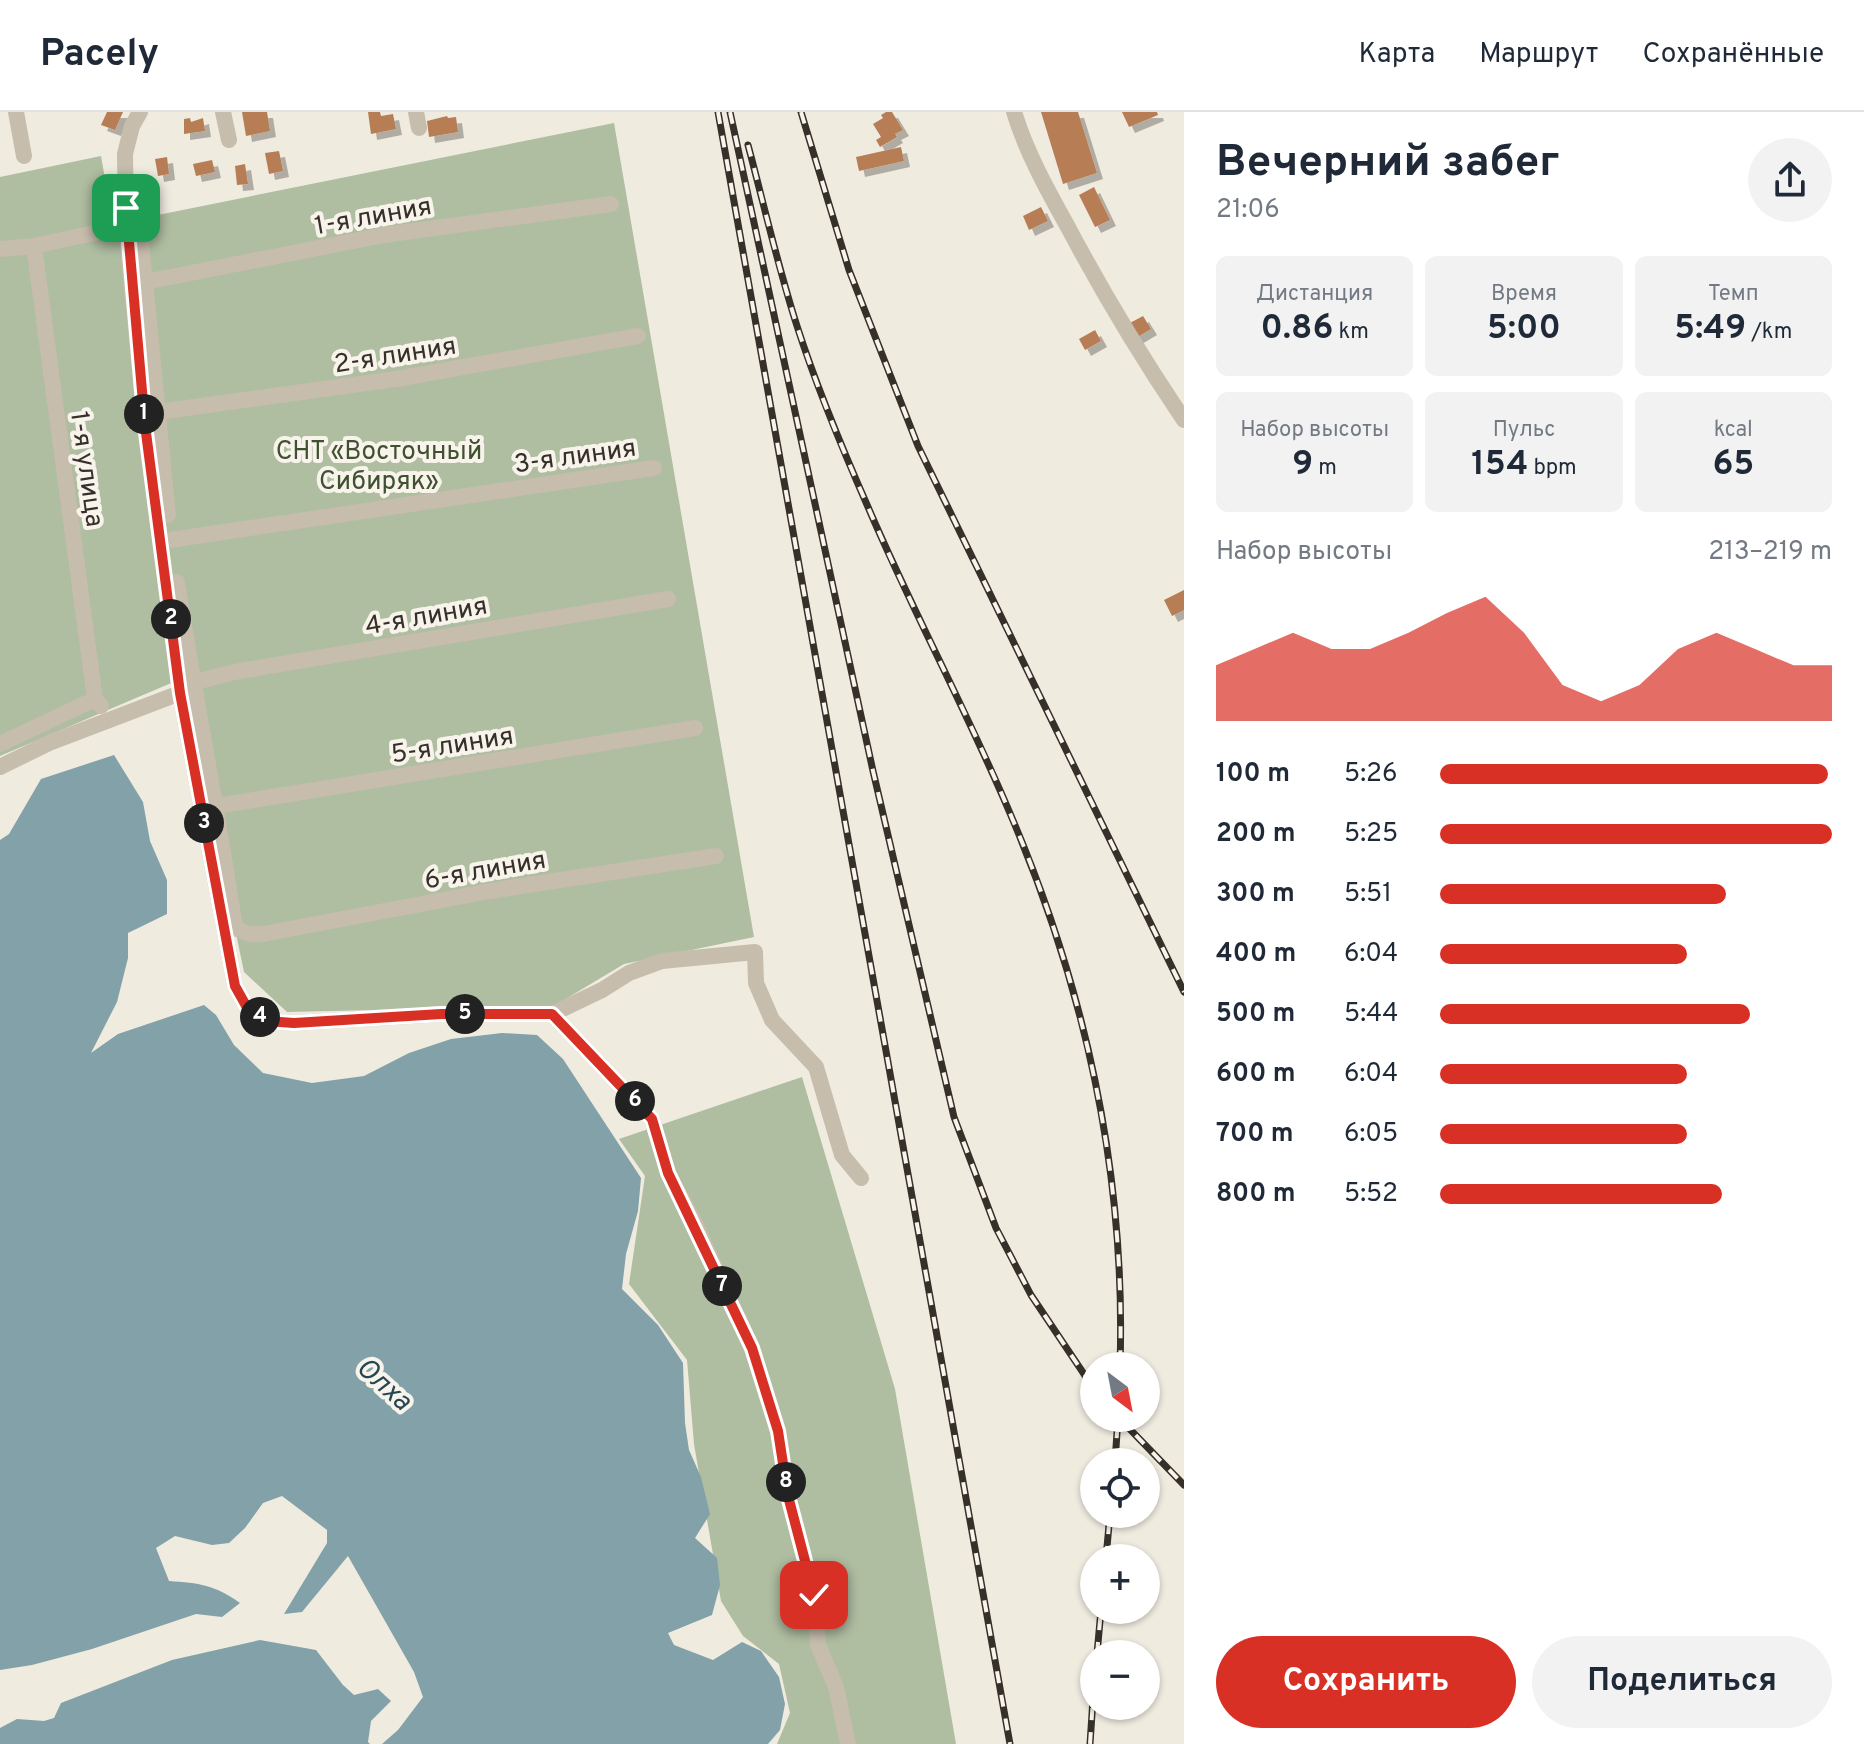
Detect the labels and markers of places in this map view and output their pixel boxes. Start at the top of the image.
pin [92,174,160,242]
pin: 1 [124,394,164,434]
pin: 2 [151,599,191,639]
pin: 3 [184,803,224,843]
pin: 5 [445,994,485,1034]
pin: 4 [240,997,280,1037]
pin: 6 [615,1081,655,1121]
pin: 7 [702,1266,742,1306]
pin: 8 [766,1462,806,1502]
pin [780,1561,848,1629]

